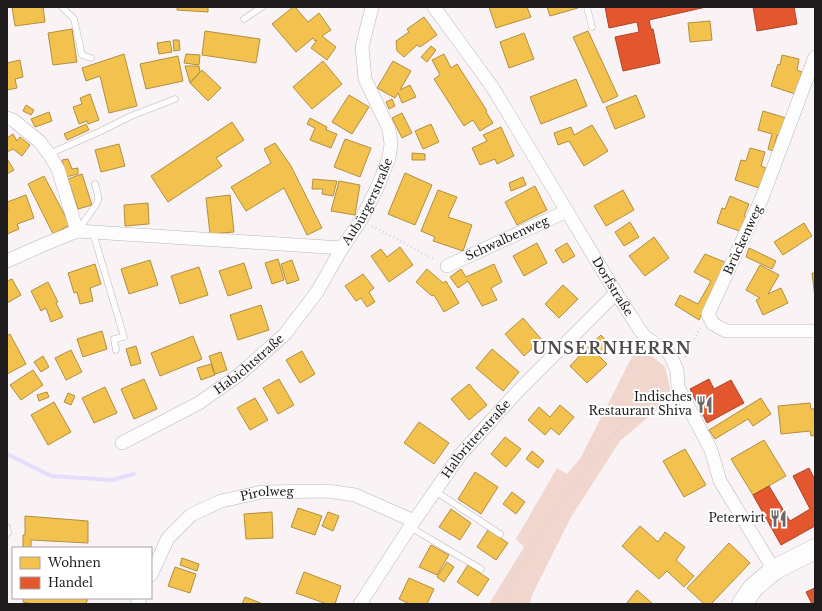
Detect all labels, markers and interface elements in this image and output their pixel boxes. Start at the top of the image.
street label: Aubürgerstraße [338,156,395,248]
street label: Brückenweg [720,202,766,277]
street label: Schwalbenweg [463,212,551,264]
street label: Dorfstraße [589,254,637,319]
street label: Habichtstraße [211,331,287,397]
district label: UNSERNHERRN [532,338,692,358]
place label: Indisches Restaurant Shiva [589,389,692,418]
restaurant icon: Indisches Restaurant Shiva [695,394,715,414]
street label: Halbritterstraße [438,396,513,481]
street label: Pirolweg [239,483,294,504]
restaurant icon: Peterwirt [768,508,788,528]
place label: Peterwirt [709,510,765,525]
legend [12,547,152,599]
text: Wohnen [47,555,101,570]
text: Handel [48,575,93,590]

